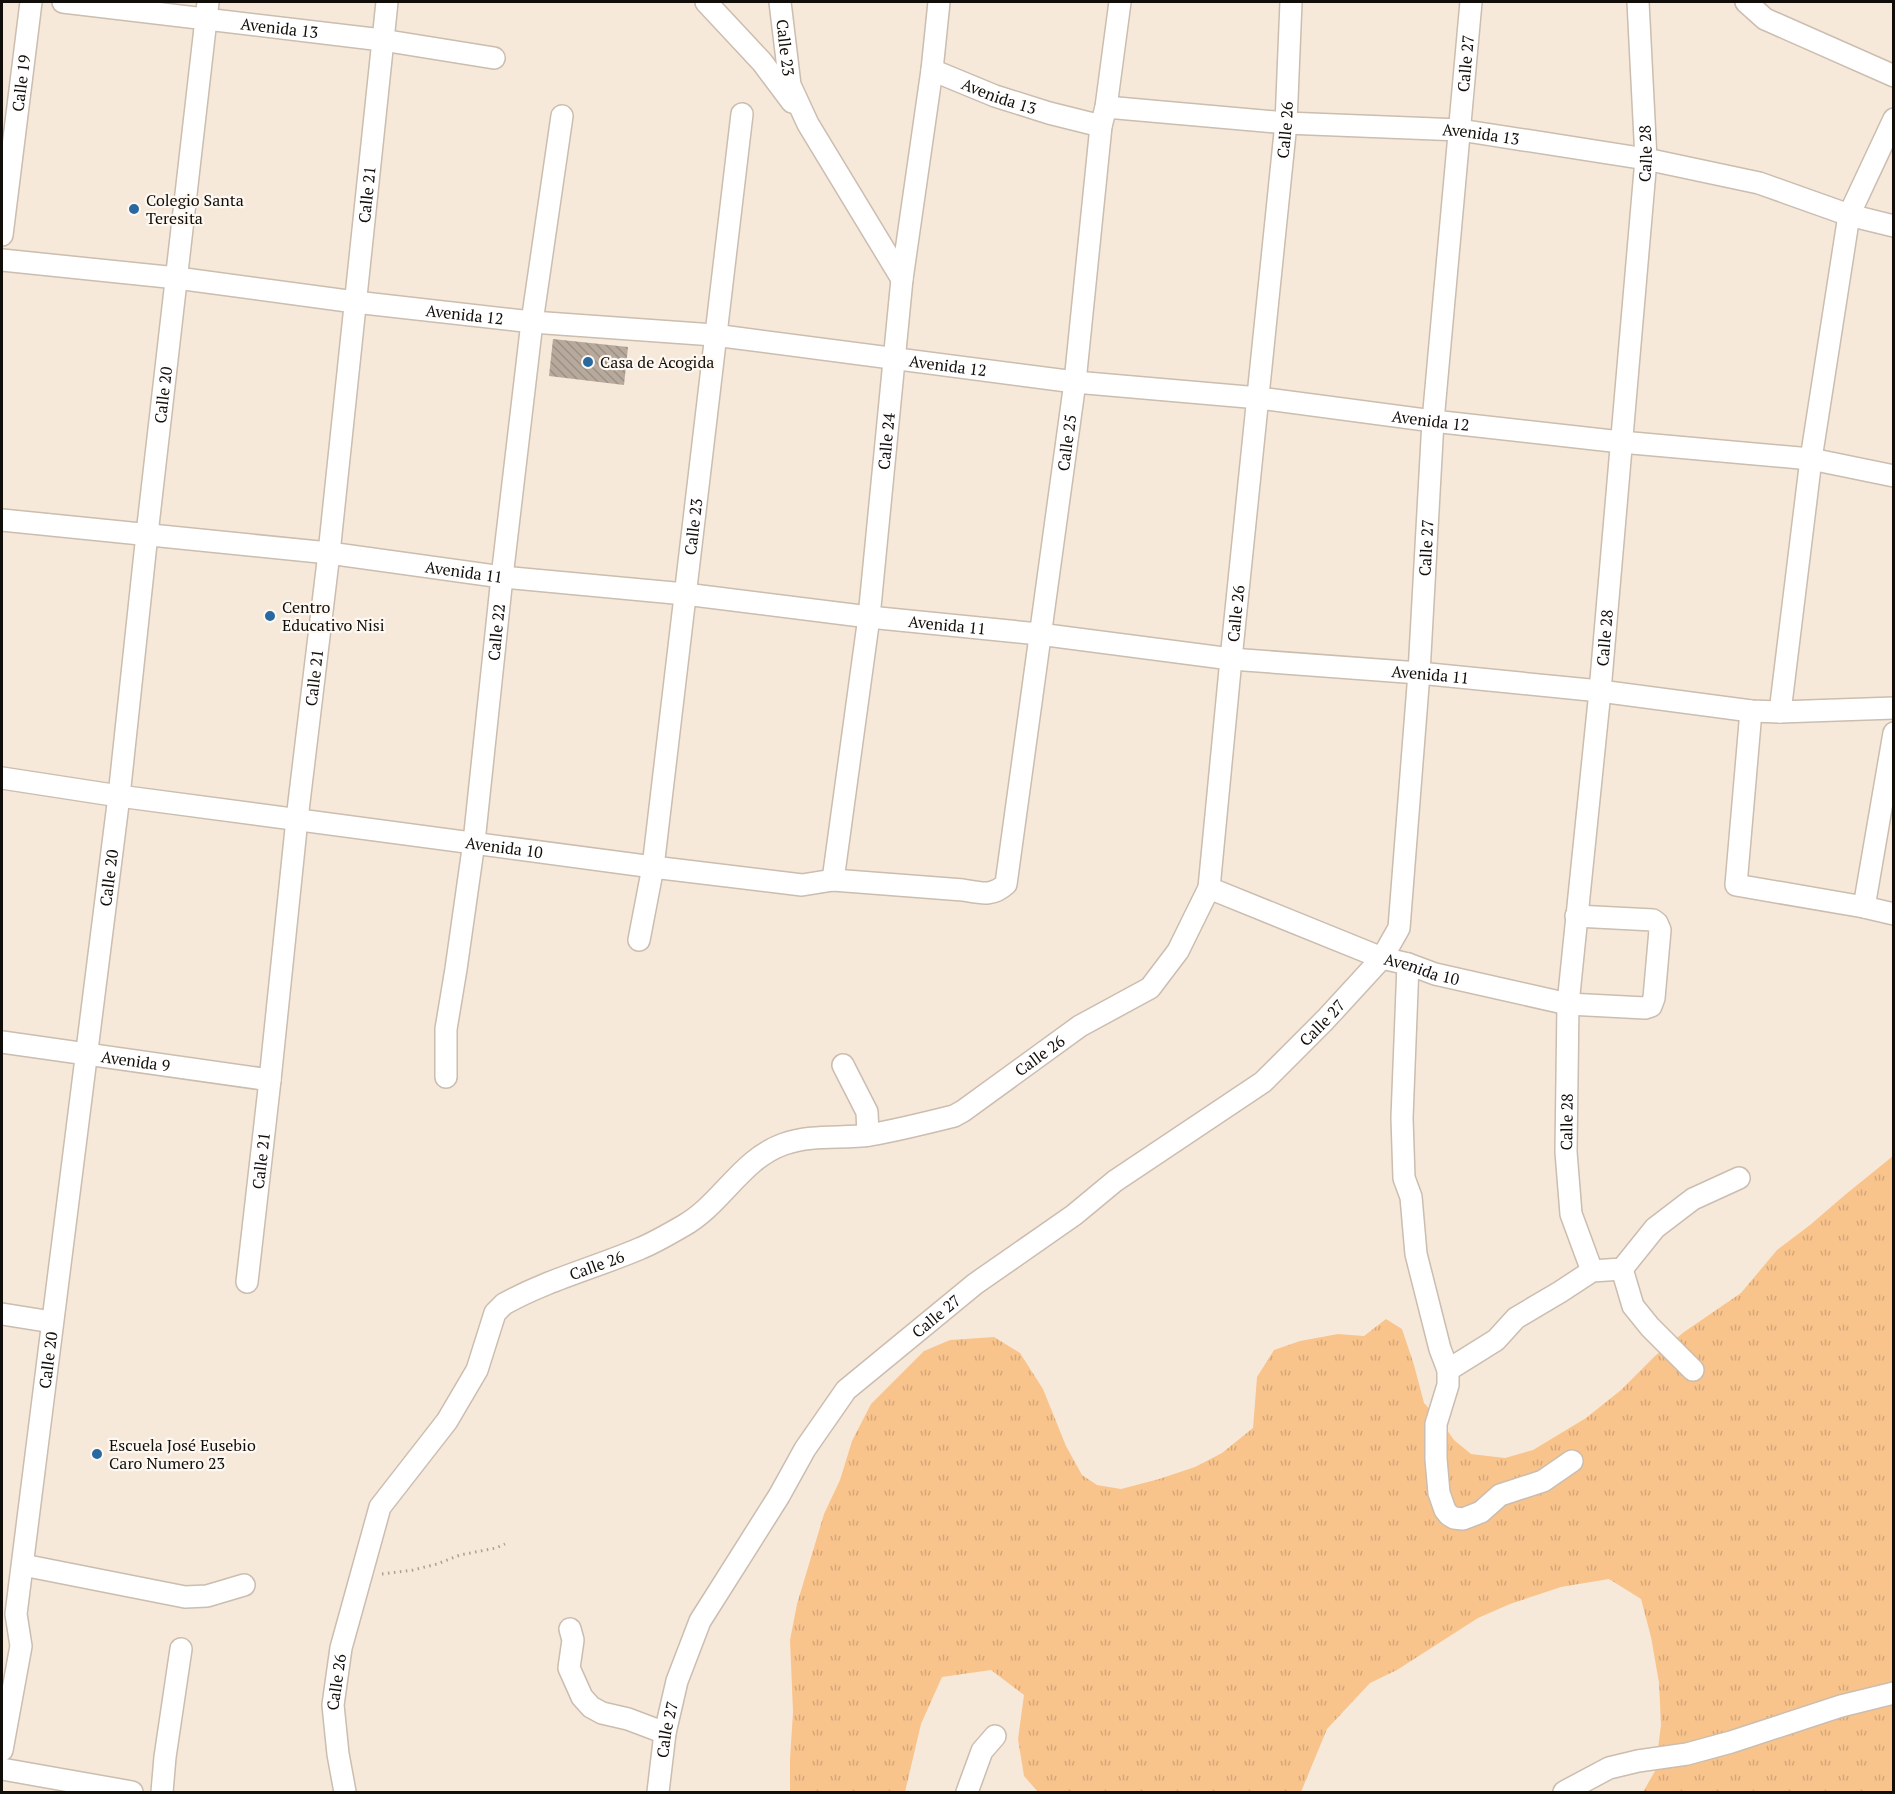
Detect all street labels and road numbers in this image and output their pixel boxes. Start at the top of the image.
street label: Avenida 13 [239,12,319,43]
street label: Calle 23 [771,18,800,77]
street label: Calle 27 [1452,34,1479,93]
street label: Calle 19 [6,53,35,113]
street label: Avenida 13 [958,72,1039,119]
street label: Calle 26 [1271,101,1298,160]
street label: Avenida 13 [1442,118,1521,150]
street label: Calle 28 [1633,125,1657,183]
street label: Calle 21 [353,165,381,224]
street label: Avenida 12 [425,299,505,330]
street label: Avenida 12 [908,350,988,381]
street label: Calle 20 [149,365,177,425]
street label: Avenida 12 [1391,405,1471,436]
street label: Calle 24 [872,411,900,471]
street label: Calle 25 [1052,413,1081,473]
street label: Calle 23 [679,497,707,556]
street label: Calle 27 [1413,519,1439,577]
street label: Avenida 11 [424,555,504,588]
street label: Calle 26 [1222,584,1250,643]
street label: Calle 22 [482,603,510,662]
street label: Calle 28 [1591,608,1618,667]
street label: Avenida 11 [907,610,987,640]
street label: Calle 21 [300,648,328,707]
street label: Avenida 11 [1391,660,1470,689]
street label: Avenida 10 [464,831,544,863]
street label: Calle 20 [94,848,123,908]
street label: Avenida 10 [1382,948,1462,990]
street label: Calle 27 [1294,995,1350,1051]
street label: Calle 26 [1010,1029,1070,1081]
street label: Avenida 9 [100,1045,172,1077]
street label: Calle 28 [1555,1093,1578,1151]
street label: Calle 21 [247,1131,275,1190]
street label: Calle 26 [566,1245,628,1285]
street label: Calle 27 [907,1289,965,1343]
street label: Calle 20 [33,1330,62,1390]
street label: Calle 26 [322,1652,351,1712]
street label: Calle 27 [651,1699,683,1759]

